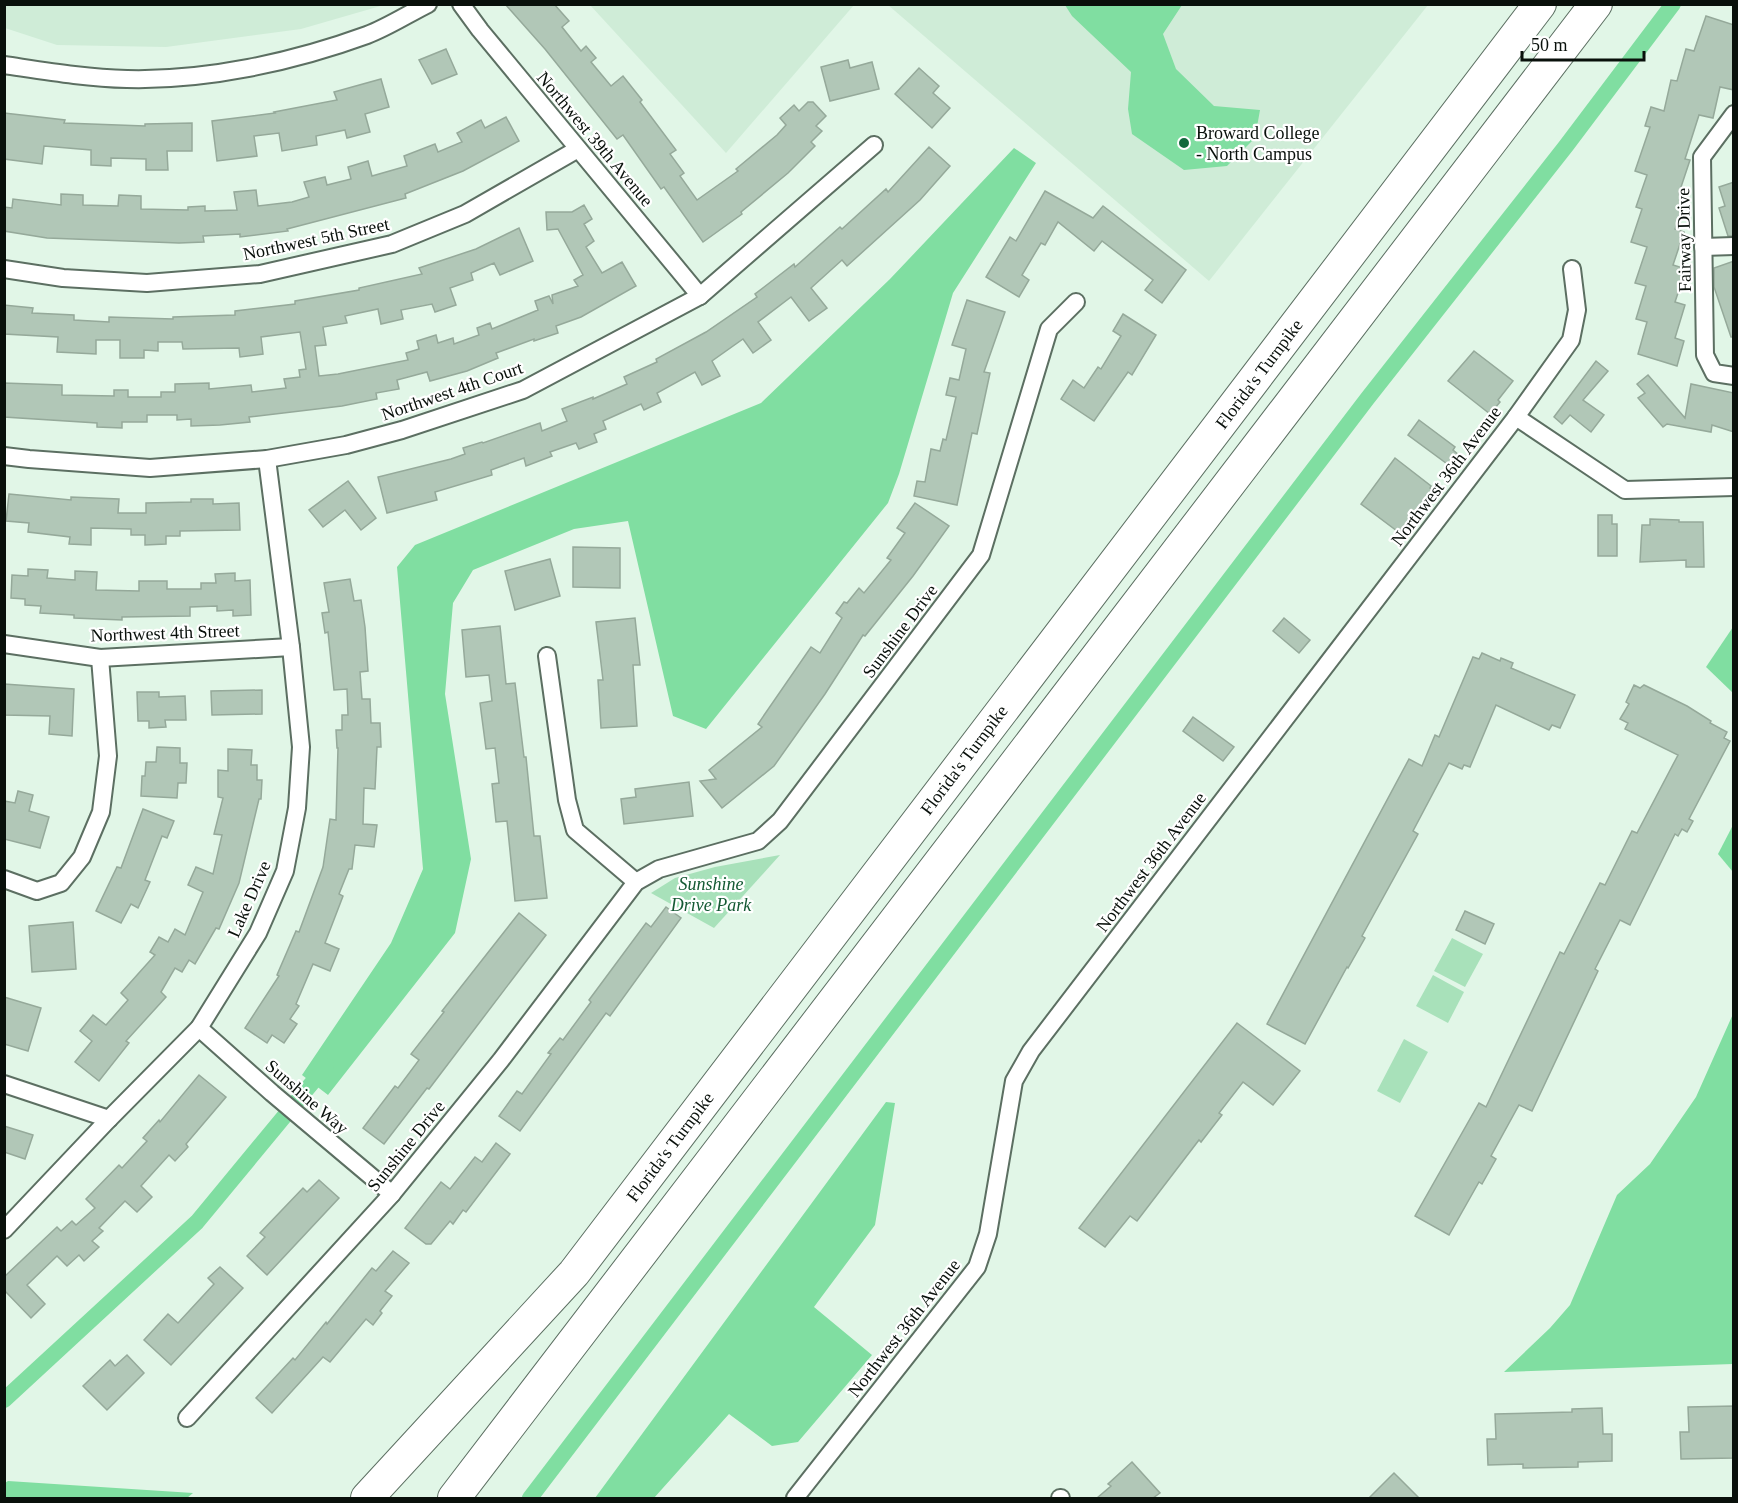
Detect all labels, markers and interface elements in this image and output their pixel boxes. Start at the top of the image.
scale bar [1522,24,1644,62]
text: 50 m [1531,35,1568,55]
street label: Northwest 39th Avenue [533,68,657,210]
place label: Broward College - North Campus [1196,123,1319,164]
marker: Broward College - North Campus [1177,136,1191,150]
street label: Fairway Drive [1673,188,1695,292]
street label: Northwest 5th Street [241,214,391,264]
street label: Florida's Turnpike [1211,315,1307,433]
street label: Northwest 4th Court [379,357,525,425]
street label: Northwest 36th Avenue [1387,402,1505,550]
street label: Sunshine Drive [858,580,942,682]
street label: Northwest 4th Street [90,620,240,646]
street label: Florida's Turnpike [916,701,1012,819]
street label: Northwest 36th Avenue [1092,788,1210,936]
street label: Lake Drive [223,858,275,940]
park label: Sunshine Drive Park [670,874,752,915]
street label: Sunshine Way [262,1056,352,1138]
street label: Florida's Turnpike [622,1088,718,1206]
street label: Sunshine Drive [363,1096,449,1196]
street label: Northwest 36th Avenue [844,1255,964,1401]

